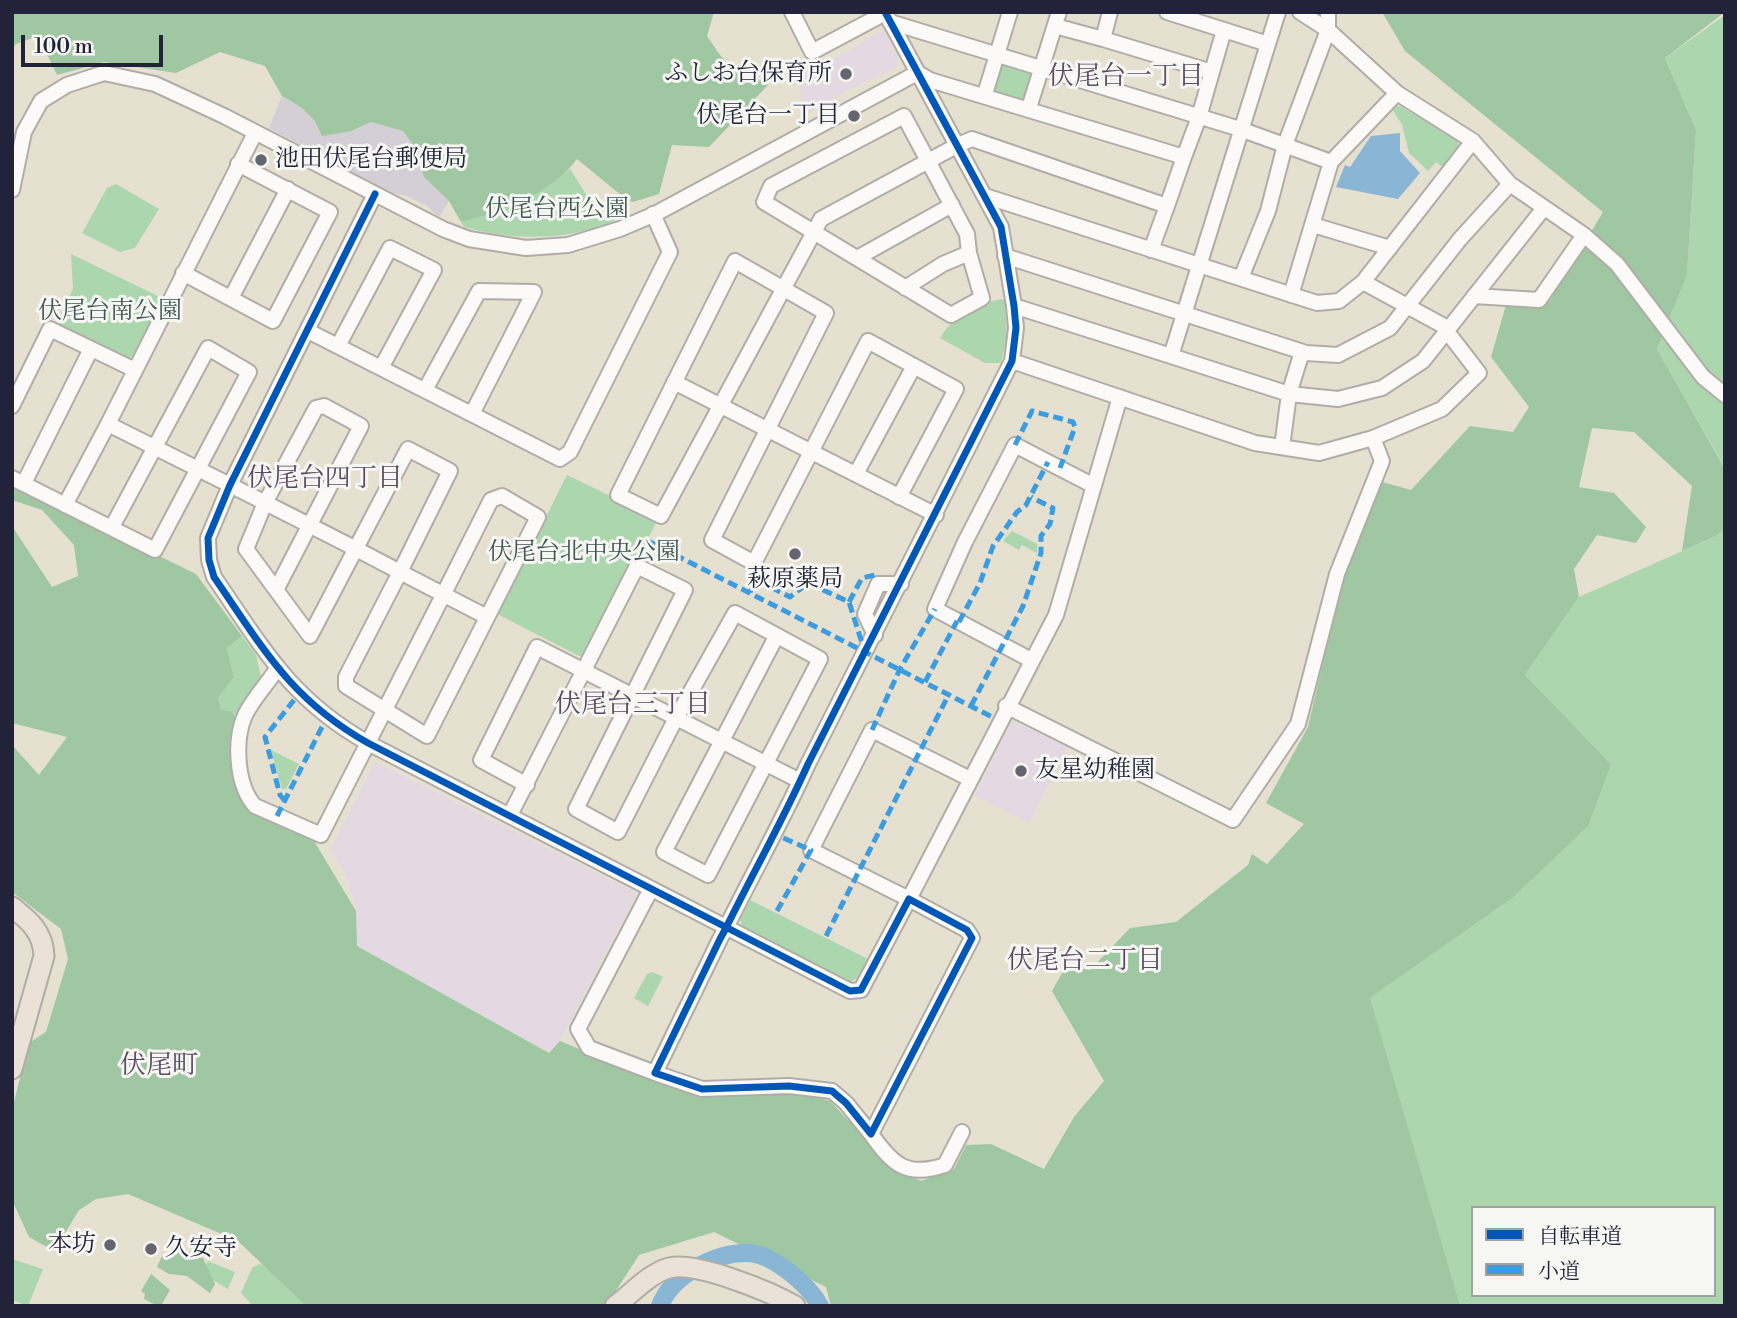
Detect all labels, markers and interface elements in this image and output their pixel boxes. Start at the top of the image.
scale bar [24,21,166,65]
text: 100 m [34,34,93,60]
place label: ふしお台保育所 [664,60,832,88]
district label: 伏尾台一丁目 [1048,62,1204,94]
marker: ふしお台保育所 [838,66,854,82]
place label: 伏尾台一丁目 [696,102,840,130]
marker: 伏尾台一丁目 [846,108,862,124]
place label: 池田伏尾台郵便局 [275,146,467,174]
marker: 池田伏尾台郵便局 [253,152,269,168]
park label: 伏尾台⻄公園 [485,196,629,224]
park label: 伏尾台南公園 [38,298,182,326]
district label: 伏尾台四丁目 [247,464,403,496]
park label: 伏尾台北中央公園 [488,539,680,567]
marker: 萩原薬局 [787,546,803,562]
place label: 萩原薬局 [747,566,843,594]
district label: 伏尾台三丁目 [555,690,711,722]
place label: 友星幼稚園 [1035,757,1155,785]
marker: 友星幼稚園 [1013,763,1029,779]
district label: 伏尾台二丁目 [1007,946,1163,978]
district label: 伏尾町 [120,1051,198,1083]
legend [1471,1206,1716,1297]
text: 自転車道 [1538,1224,1622,1250]
place label: 本坊 [48,1231,96,1259]
place label: 久安寺 [165,1235,237,1263]
marker: 本坊 [102,1237,118,1253]
marker: 久安寺 [143,1241,159,1257]
text: 小道 [1538,1259,1580,1285]

